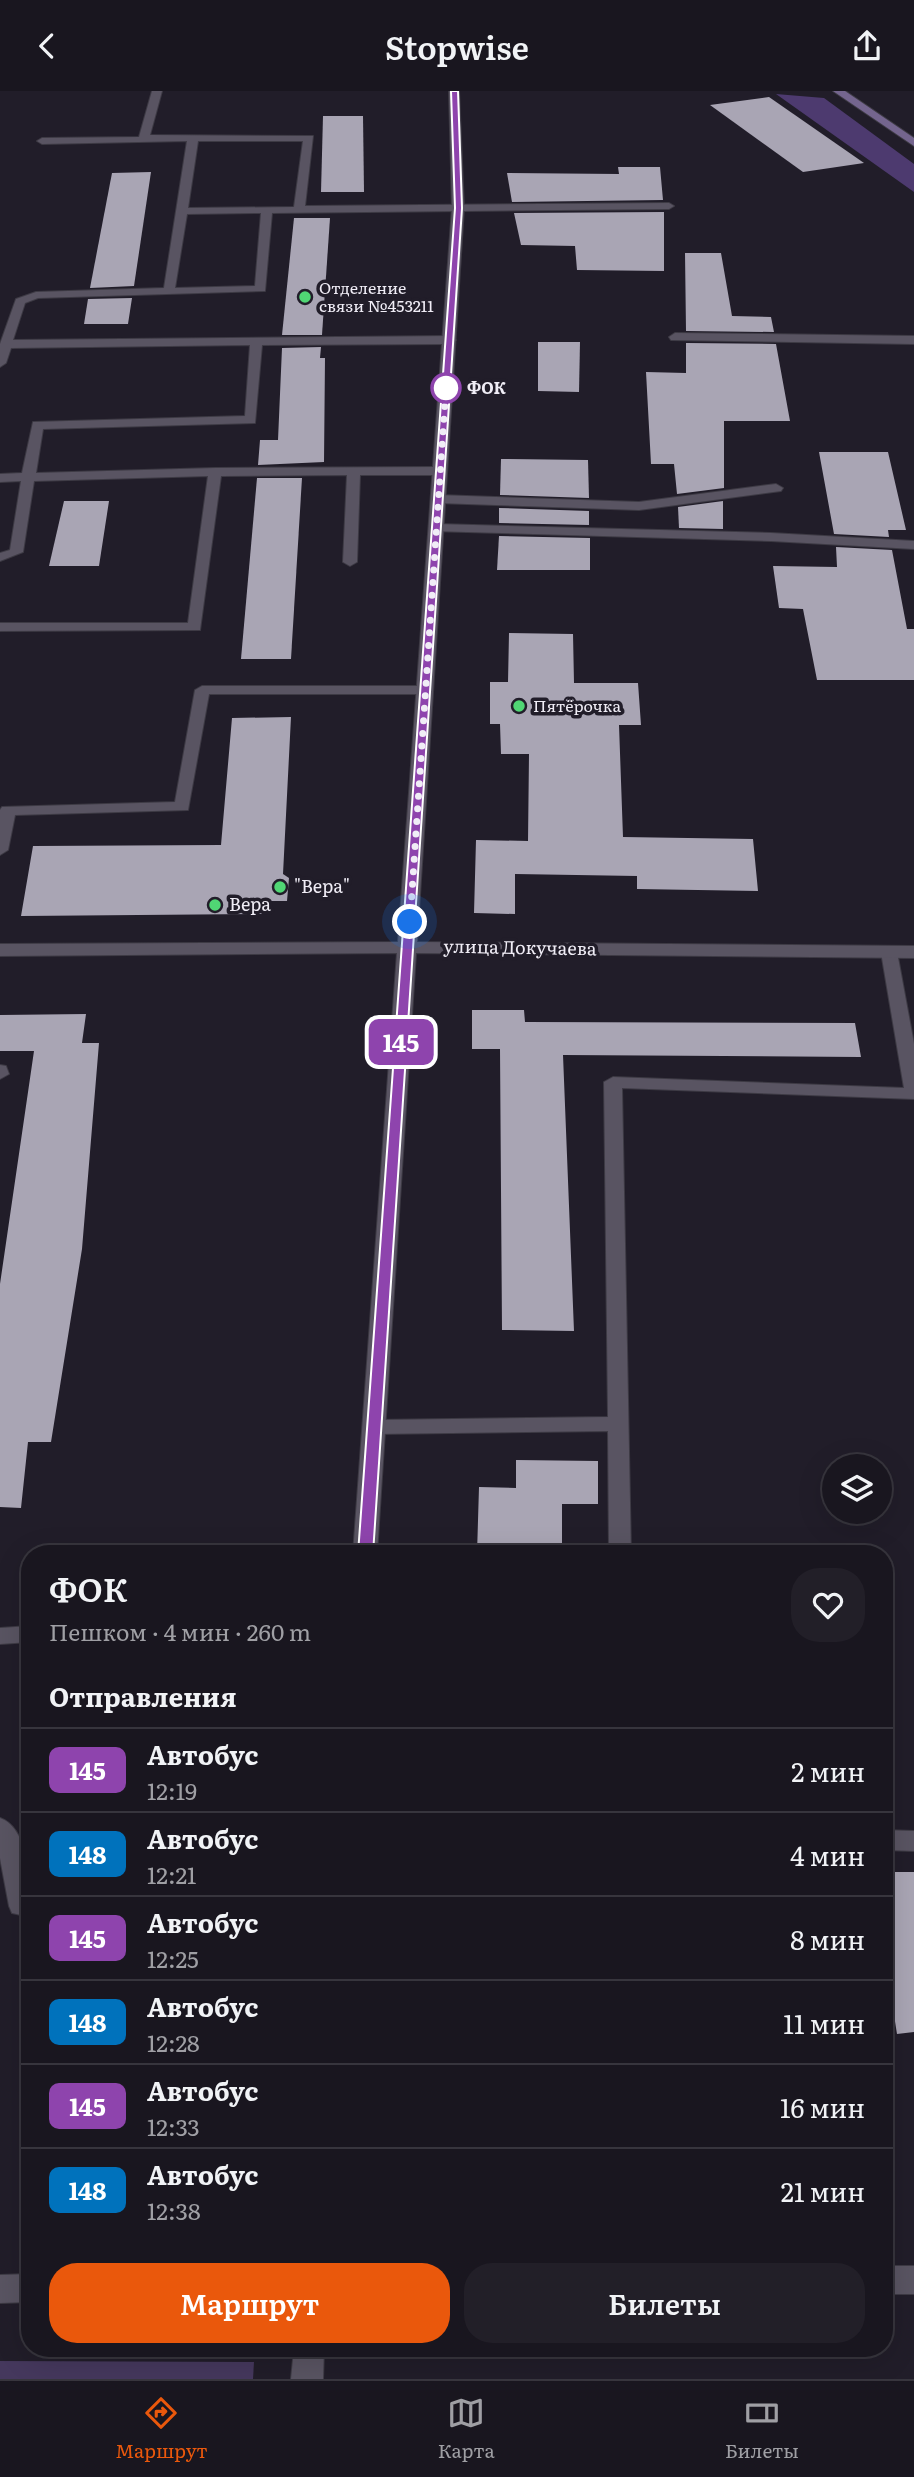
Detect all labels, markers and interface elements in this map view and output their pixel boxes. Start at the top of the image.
text: Stopwise [385,22,529,70]
icon: back [28,27,66,65]
icon: share [848,27,886,65]
place label: Отделение связи №453211 [319,275,434,317]
marker: Отделение связи №453211 [297,289,313,305]
marker: ФОК [431,373,461,403]
place label: ФОК [467,375,507,399]
place label: Пятёрочка [533,693,621,717]
marker: Пятёрочка [511,698,527,714]
place label: "Вера" [294,872,350,899]
marker: "Вера" [272,879,288,895]
place label: Вера [229,890,271,917]
marker: Вера [207,897,223,913]
your location [392,904,427,939]
street label: улица Докучаева [443,932,597,961]
line badge: 145 [361,1019,441,1065]
text: 145 [383,1024,419,1059]
map controls [822,1454,892,1524]
button: layers [822,1454,892,1524]
text: ФОК [49,1563,128,1612]
button: heart [791,1568,865,1642]
text: Пешком · 4 мин · 260 m [49,1614,311,1648]
text: Отправления [49,1676,237,1715]
text: Автобус [147,1734,258,1773]
text: 2 мин [791,1751,865,1790]
text: 145 [69,1752,106,1787]
text: 12:19 [147,1773,197,1807]
text: Автобус [147,1818,258,1857]
text: 4 мин [790,1835,865,1874]
text: 148 [69,1836,106,1871]
text: 12:21 [147,1857,196,1891]
text: Автобус [147,1902,258,1941]
text: 8 мин [790,1919,865,1958]
text: 145 [69,1920,106,1955]
text: 12:25 [147,1941,199,1975]
text: Автобус [147,1986,258,2025]
text: 11 мин [783,2003,865,2042]
text: 148 [69,2004,106,2039]
text: 12:28 [147,2025,200,2059]
text: Автобус [147,2070,258,2109]
text: 16 мин [780,2087,865,2126]
text: 145 [69,2088,106,2123]
text: 12:33 [147,2109,200,2143]
text: Автобус [147,2154,258,2193]
text: 21 мин [781,2171,865,2210]
text: 148 [69,2172,106,2207]
text: 12:38 [147,2193,201,2227]
button: Маршрут [49,2263,450,2343]
button: Билеты [464,2263,865,2343]
tab: Маршрут [115,2394,207,2464]
tab: Карта [438,2394,495,2464]
tab: Билеты [725,2394,799,2464]

